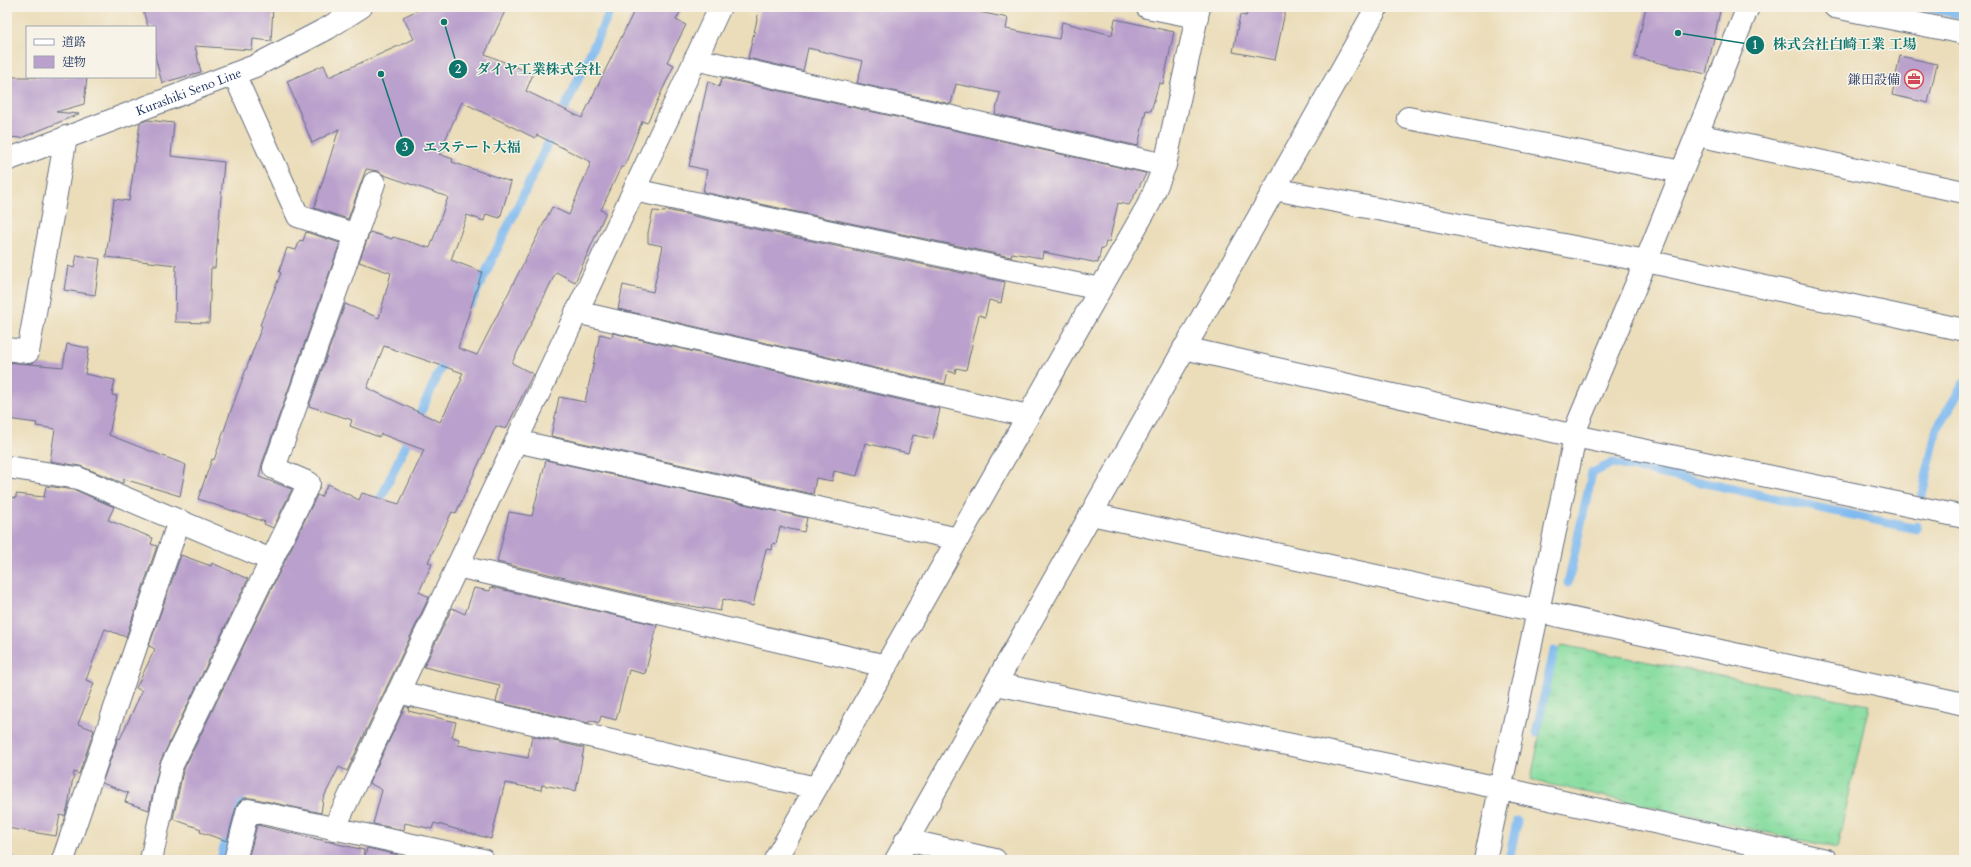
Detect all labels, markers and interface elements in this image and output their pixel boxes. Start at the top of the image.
legend [26,26,156,78]
callout: 株式会社白崎工業 工場 [1745,32,1925,58]
text: 道路 [62,34,86,50]
text: 株式会社白崎工業 工場 [1773,35,1917,54]
text: 1 [1752,37,1758,53]
text: 建物 [62,54,86,70]
callout: ダイヤ工業株式会社 [448,56,610,82]
text: ダイヤ工業株式会社 [476,60,602,79]
text: 2 [455,61,461,77]
street label: Kurashiki Seno Line [133,64,244,120]
office icon: 鎌田設備 [1903,68,1925,90]
place label: 鎌田設備 [1848,71,1900,89]
callout: エステート大福 [395,134,529,160]
text: エステート大福 [423,138,521,157]
text: 3 [402,139,408,155]

